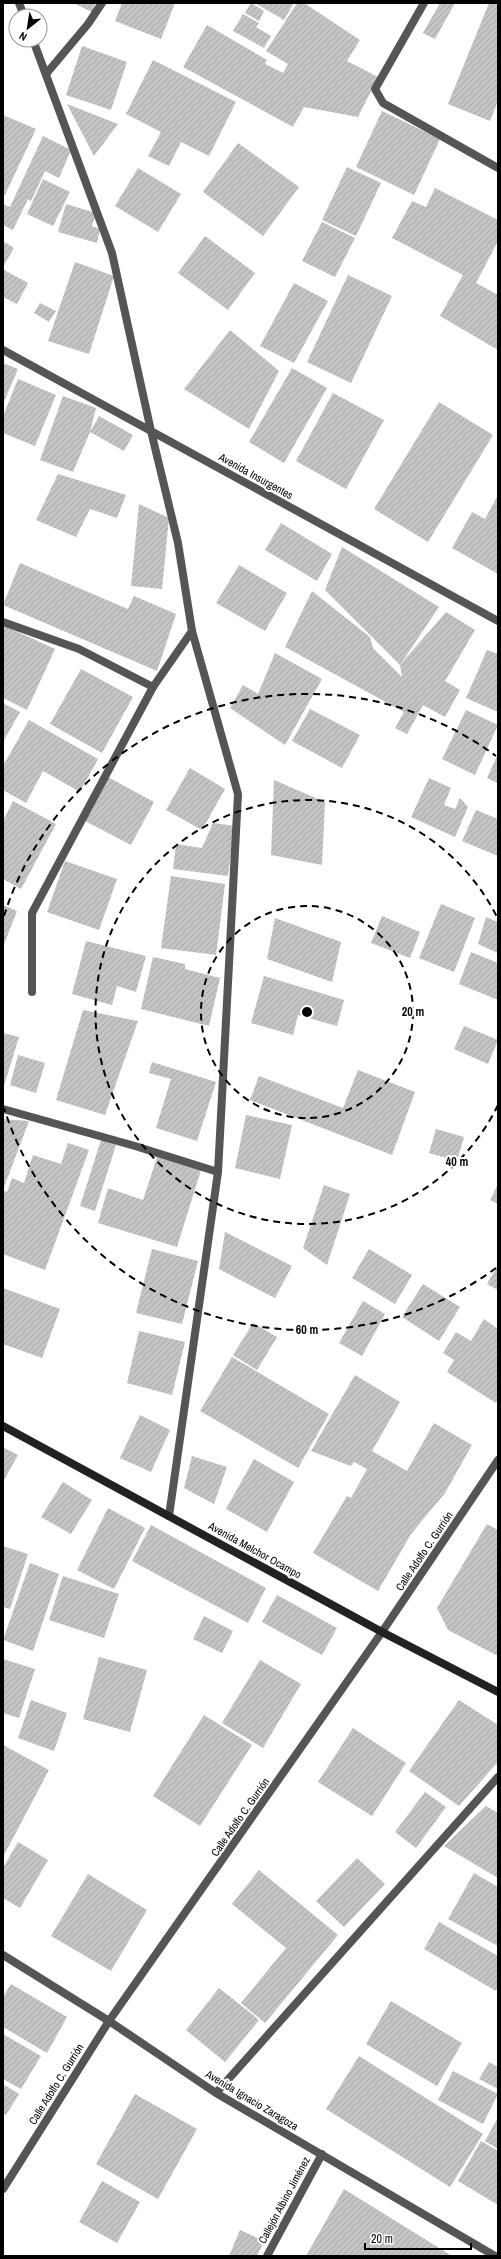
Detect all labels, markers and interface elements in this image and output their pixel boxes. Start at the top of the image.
north arrow [8,8,48,48]
text: N [17,29,29,44]
street label: Avenida Insurgentes [216,449,296,502]
text: 20 m [402,1004,424,1020]
centre of rings [300,1005,314,1019]
text: 40 m [446,1154,468,1170]
text: 60 m [296,1322,318,1338]
street label: Calle Adolfo C. Gurrión [392,1509,456,1593]
street label: Avenida Melchor Ocampo [205,1518,304,1581]
street label: Calle Adolfo C. Gurrión [208,1775,272,1859]
street label: Calle Adolfo C. Gurrión [25,2041,87,2127]
street label: Avenida Ignacio Zaragoza [202,2066,301,2133]
street label: Callejón Albino Jiménez [255,2154,313,2246]
scale bar [365,2225,471,2251]
text: 20 m [371,2231,393,2247]

